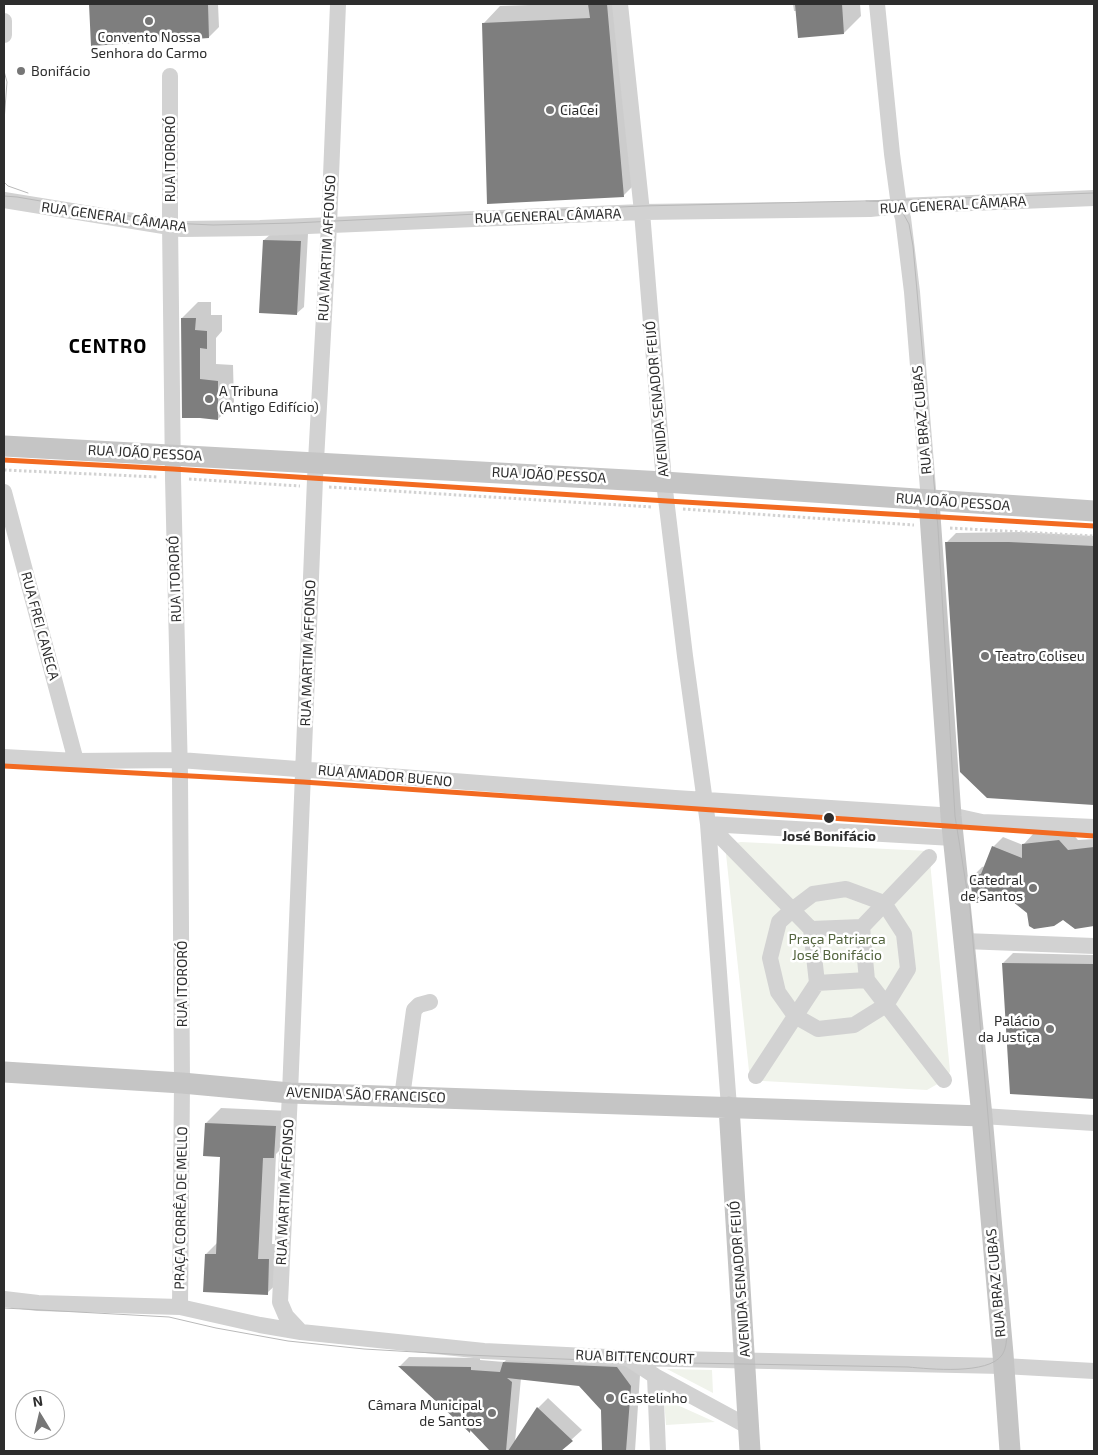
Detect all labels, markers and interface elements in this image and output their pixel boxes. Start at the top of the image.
marker: Convento Nossa Senhora do Carmo [143,15,155,27]
place label: Convento Nossa Senhora do Carmo [91,29,207,62]
place label: Bonifácio [31,63,91,79]
marker: Bonifácio [15,65,27,77]
place label: CiaCei [560,102,598,118]
marker: CiaCei [544,104,556,116]
street label: RUA ITORORÓ [162,116,178,202]
street label: RUA MARTIM AFFONSO [315,174,339,322]
street label: RUA GENERAL CÂMARA [879,193,1027,217]
street label: RUA GENERAL CÂMARA [40,198,188,236]
street label: RUA GENERAL CÂMARA [474,205,622,227]
street label: AVENIDA SENADOR FEIJÓ [642,320,672,478]
district label: CENTRO [68,336,148,358]
street label: RUA BRAZ CUBAS [909,365,935,475]
place label: A Tribuna (Antigo Edifício) [219,383,319,416]
marker: A Tribuna (Antigo Edifício) [203,393,215,405]
street label: RUA JOÃO PESSOA [87,442,203,464]
street label: RUA JOÃO PESSOA [491,464,607,486]
street label: RUA JOÃO PESSOA [895,490,1011,514]
street label: RUA ITORORÓ [165,535,185,623]
street label: RUA FREI CANECA [17,570,63,682]
street label: RUA MARTIM AFFONSO [297,579,319,727]
place label: Teatro Coliseu [995,648,1085,664]
marker: Teatro Coliseu [979,650,991,662]
street label: RUA AMADOR BUENO [317,762,453,790]
marker: José Bonifácio [822,811,836,825]
place label: José Bonifácio [782,828,876,844]
place label: Catedral de Santos [960,872,1023,904]
marker: Catedral de Santos [1027,882,1039,894]
park label: Praça Patriarca José Bonifácio [788,931,886,964]
street label: RUA ITORORÓ [174,941,190,1027]
place label: Palácio da Justiça [978,1013,1040,1046]
marker: Palácio da Justiça [1044,1023,1056,1035]
street label: AVENIDA SÃO FRANCISCO [286,1084,446,1106]
street label: RUA MARTIM AFFONSO [273,1118,297,1266]
street label: PRAÇA CORRÊA DE MELLO [171,1126,191,1290]
street label: AVENIDA SENADOR FEIJÓ [726,1200,754,1358]
street label: RUA BRAZ CUBAS [983,1228,1009,1338]
street label: RUA BITTENCOURT [575,1347,695,1367]
north arrow [15,1390,65,1440]
place label: Castelinho [620,1390,687,1406]
text: N [31,1391,44,1410]
marker: Castelinho [604,1392,616,1404]
place label: Câmara Municipal de Santos [368,1397,482,1430]
marker: Câmara Municipal de Santos [486,1407,498,1419]

